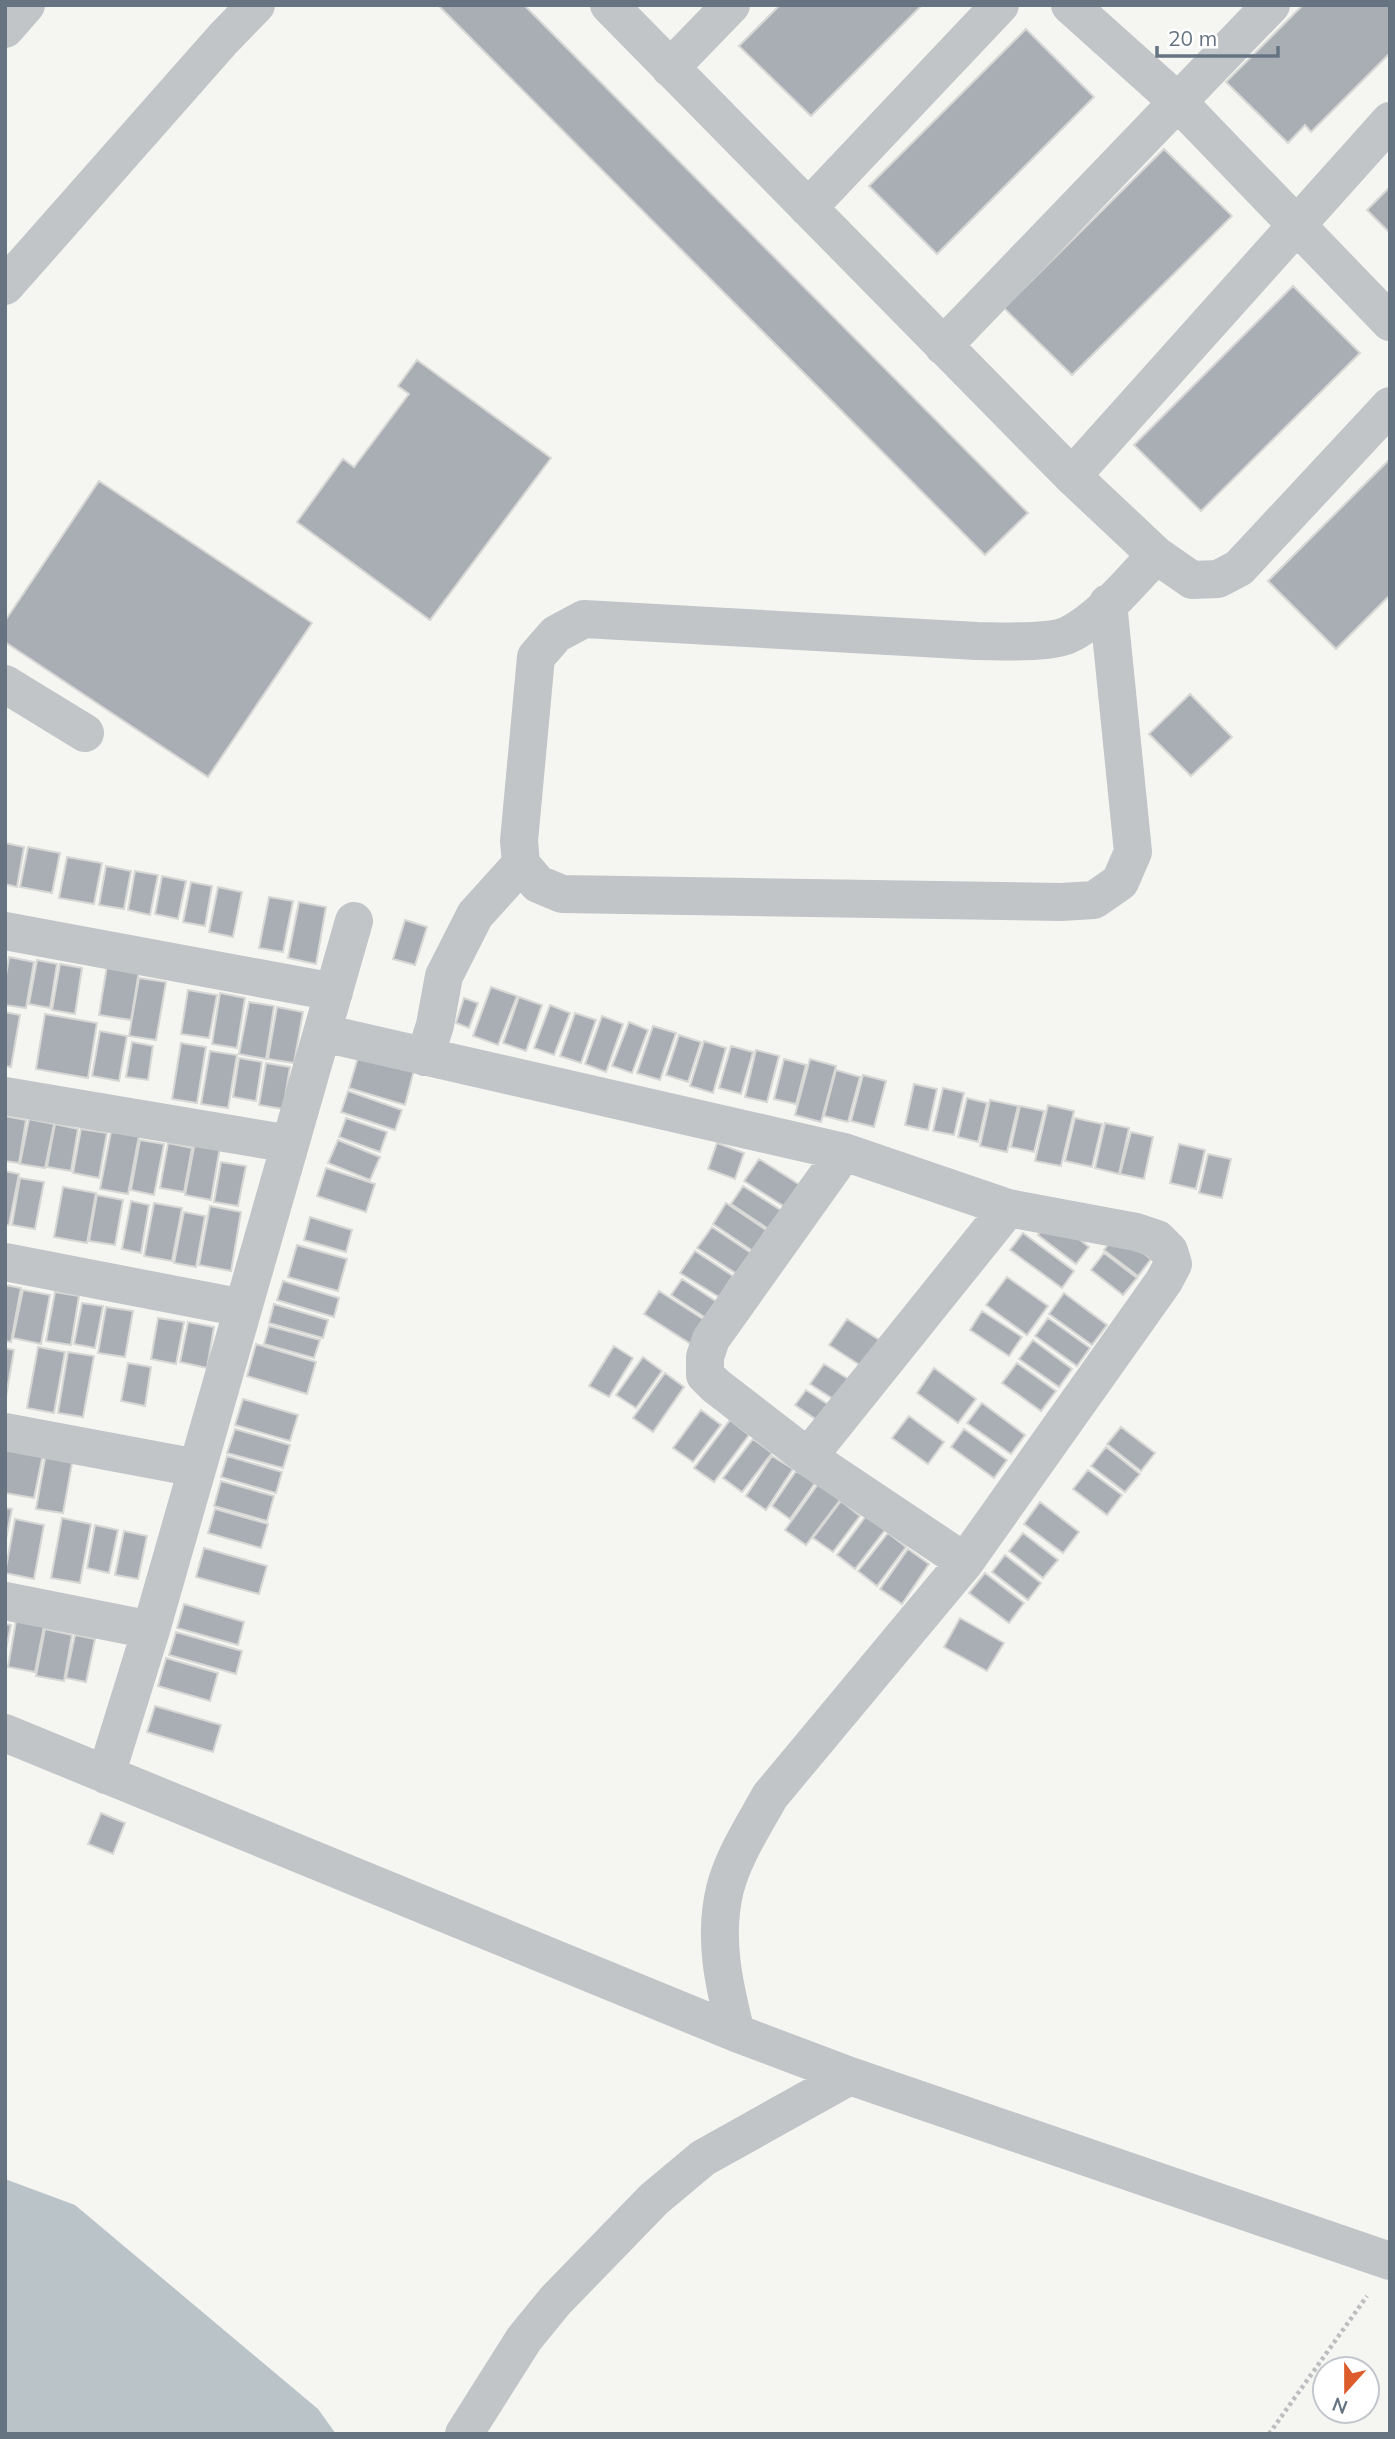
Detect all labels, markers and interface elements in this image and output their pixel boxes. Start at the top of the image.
scale bar [1157,14,1278,58]
text: 20 m [1168,25,1217,51]
north arrow [1311,2355,1381,2425]
text: N [1329,2392,1351,2420]

